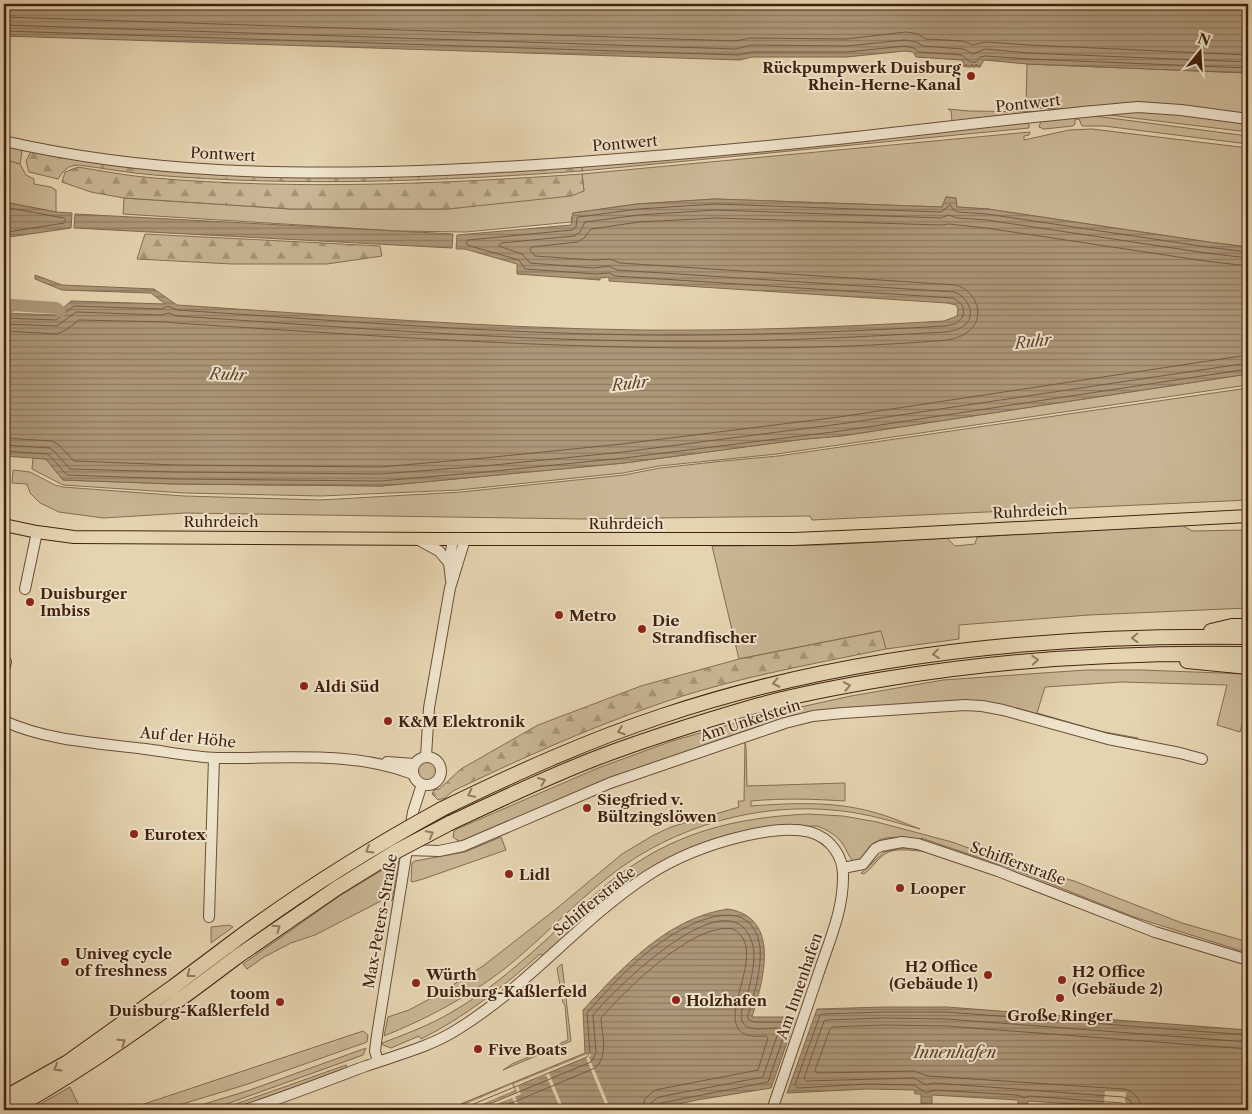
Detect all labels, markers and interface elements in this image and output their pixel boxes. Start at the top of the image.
north arrow [1174,28,1224,78]
text: N [1195,29,1213,50]
place label: Rückpumpwerk Duisburg Rhein-Herne-Kanal [762,58,961,94]
marker: Rückpumpwerk Duisburg Rhein-Herne-Kanal [965,70,977,82]
street label: Pontwert [994,90,1062,116]
street label: Pontwert [592,131,659,155]
street label: Pontwert [190,143,257,165]
water label: Ruhr [1012,329,1054,353]
water label: Ruhr [207,363,248,385]
water label: Ruhr [609,371,651,395]
street label: Ruhrdeich [992,500,1069,522]
street label: Ruhrdeich [183,512,259,531]
street label: Ruhrdeich [588,514,664,533]
place label: Duisburger Imbiss [40,584,128,620]
marker: Duisburger Imbiss [24,596,36,608]
place label: Metro [569,606,616,625]
marker: Metro [553,609,565,621]
place label: Die Strandfischer [652,611,757,647]
marker: Die Strandfischer [636,623,648,635]
one-way arrow [1131,633,1138,643]
one-way arrow [932,648,940,659]
one-way arrow [1031,655,1039,666]
place label: Aldi Süd [313,677,380,696]
one-way arrow [772,678,781,688]
marker: Aldi Süd [298,680,310,692]
one-way arrow [842,681,851,691]
street label: Am Unkelstein [696,695,803,746]
place label: K&M Elektronik [398,712,526,731]
marker: K&M Elektronik [382,715,394,727]
street label: Auf der Höhe [138,722,237,751]
one-way arrow [617,725,626,735]
one-way arrow [537,776,546,787]
one-way arrow [468,788,477,798]
place label: Siegfried v. Bültzingslöwen [597,790,717,826]
marker: Siegfried v. Bültzingslöwen [581,802,593,814]
place label: Eurotex [144,825,206,844]
marker: Eurotex [128,828,140,840]
one-way arrow [425,830,434,840]
street label: Schifferstraße [968,837,1068,889]
one-way arrow [366,843,375,853]
street label: Max-Peters-Straße [359,852,401,990]
street label: Schifferstraße [549,862,639,940]
place label: Lidl [519,865,550,884]
marker: Lidl [503,868,515,880]
place label: Looper [910,879,966,898]
marker: Looper [894,882,906,894]
one-way arrow [271,925,281,934]
street label: Am Innenhafen [772,930,826,1043]
place label: Univeg cycle of freshness [75,944,172,980]
marker: Univeg cycle of freshness [59,956,71,968]
place label: H2 Office (Gebäude 1) [889,957,978,993]
place label: H2 Office (Gebäude 2) [1072,962,1163,998]
place label: Würth Duisburg-Kaßlerfeld [425,965,587,1001]
one-way arrow [187,969,196,977]
marker: H2 Office (Gebäude 1) [982,969,994,981]
marker: H2 Office (Gebäude 2) [1056,974,1068,986]
marker: Würth Duisburg-Kaßlerfeld [410,977,422,989]
place label: toom Duisburg-Kaßlerfeld [109,984,270,1020]
place label: Holzhafen [686,991,768,1010]
marker: Große Ringer [1054,992,1066,1004]
marker: Holzhafen [670,994,682,1006]
marker: toom Duisburg-Kaßlerfeld [274,996,286,1008]
place label: Große Ringer [1007,1006,1113,1025]
one-way arrow [116,1039,126,1048]
place label: Five Boats [488,1040,567,1059]
water label: Innenhafen [912,1042,996,1062]
marker: Five Boats [472,1043,484,1055]
one-way arrow [54,1062,63,1072]

